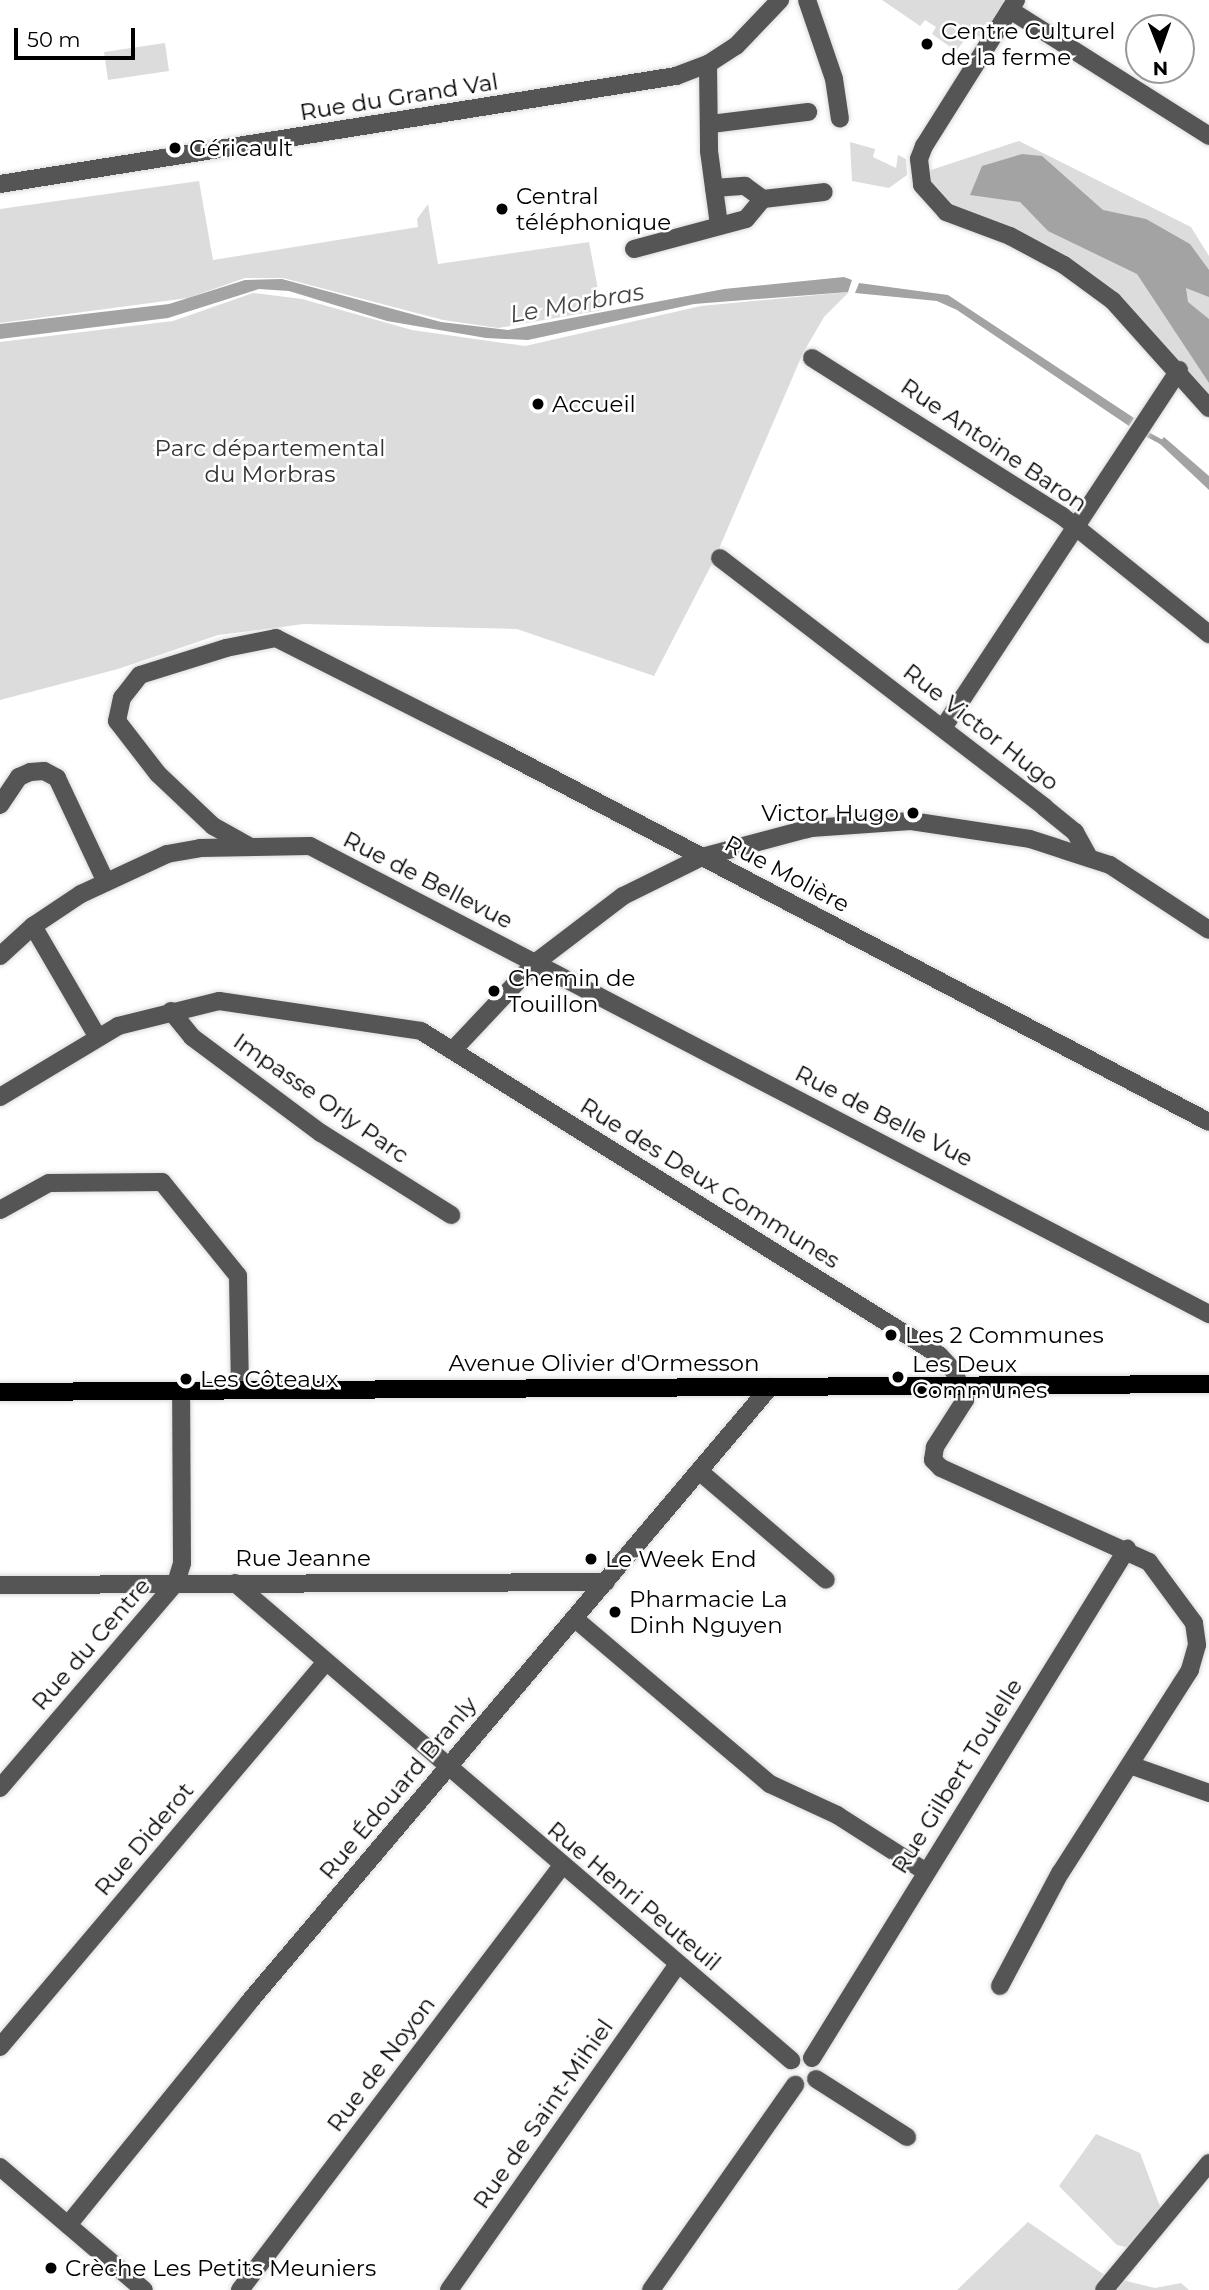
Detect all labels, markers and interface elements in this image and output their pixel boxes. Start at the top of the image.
scale bar [18,14,138,58]
north arrow [1125,14,1195,84]
place label: Centre Culturel de la ferme [941,17,1116,71]
text: 50 m [27,27,81,52]
marker: Centre Culturel de la ferme [919,36,935,52]
text: N [1152,57,1168,80]
street label: Rue du Grand Val [298,68,500,126]
place label: Géricault [189,134,293,162]
marker: Géricault [167,140,183,156]
place label: Central téléphonique [516,182,671,236]
marker: Central téléphonique [494,201,510,217]
water label: Le Morbras [508,277,646,329]
street label: Rue Antoine Baron [896,372,1092,518]
place label: Accueil [552,390,636,418]
marker: Accueil [530,396,546,412]
park label: Parc départemental du Morbras [154,434,386,488]
street label: Rue Victor Hugo [898,658,1064,796]
place label: Victor Hugo [761,799,899,827]
marker: Victor Hugo [905,805,921,821]
street label: Rue de Bellevue [339,825,517,935]
street label: Rue Molière [720,830,854,918]
place label: Chemin de Touillon [508,964,635,1018]
marker: Chemin de Touillon [486,983,502,999]
street label: Impasse Orly Parc [228,1027,414,1169]
street label: Rue de Belle Vue [791,1059,977,1173]
street label: Rue des Deux Communes [575,1092,845,1274]
place label: Les 2 Communes [905,1321,1104,1349]
marker: Les 2 Communes [883,1327,899,1343]
street label: Avenue Olivier d'Ormesson [448,1349,760,1377]
place label: Les Deux Communes [912,1350,1047,1404]
place label: Les Côteaux [200,1365,338,1393]
marker: Les Deux Communes [890,1369,906,1385]
marker: Les Côteaux [178,1371,194,1387]
street label: Rue Jeanne [235,1544,371,1572]
place label: Le Week End [605,1545,757,1573]
marker: Le Week End [583,1551,599,1567]
street label: Rue du Centre [26,1572,156,1716]
place label: Pharmacie La Dinh Nguyen [629,1585,788,1639]
marker: Pharmacie La Dinh Nguyen [607,1604,623,1620]
street label: Rue Gilbert Toulelle [886,1673,1028,1879]
street label: Rue Édouard Branly [313,1691,483,1885]
street label: Rue Diderot [89,1777,199,1901]
street label: Rue Henri Peuteuil [542,1815,726,1977]
street label: Rue de Noyon [321,1991,441,2137]
street label: Rue de Saint-Mihiel [467,2014,619,2214]
place label: Crèche Les Petits Meuniers [65,2254,376,2282]
marker: Crèche Les Petits Meuniers [43,2260,59,2276]

